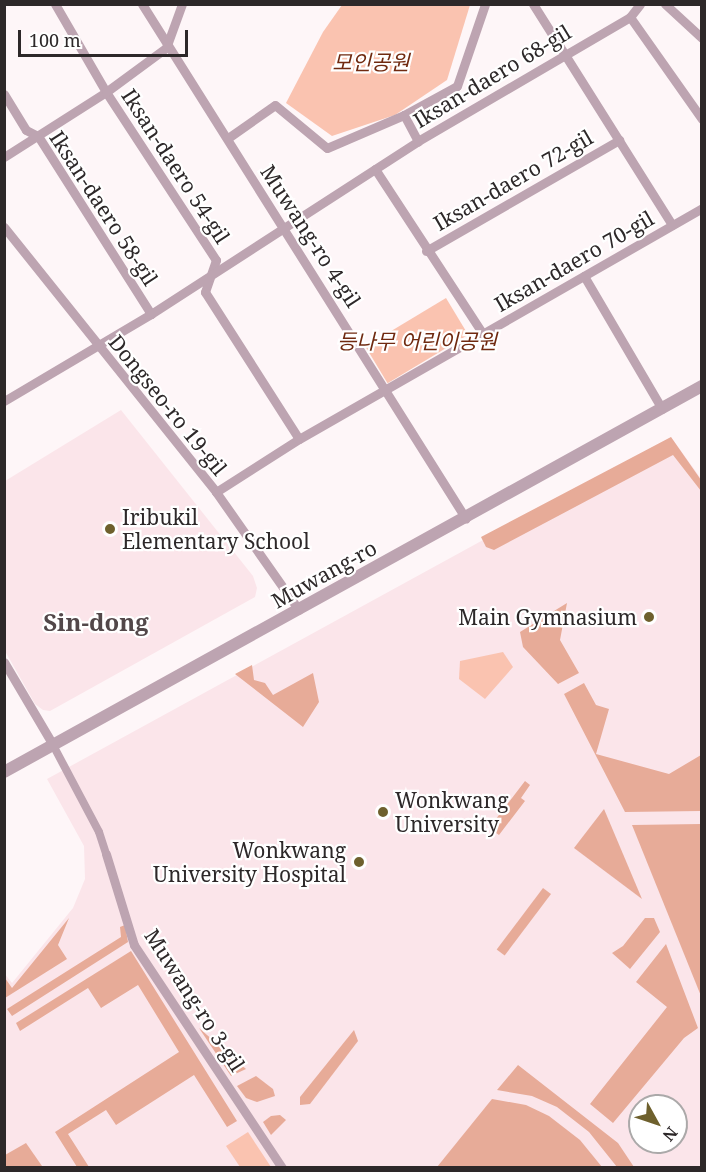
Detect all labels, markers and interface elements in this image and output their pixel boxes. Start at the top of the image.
scale bar [21,18,190,56]
street label: Iksan-daero 68-gil [409,19,575,133]
text: 100 m [29,28,81,52]
park label: 모인공원 [332,49,410,75]
street label: Iksan-daero 54-gil [117,84,235,248]
street label: Iksan-daero 72-gil [429,124,597,236]
street label: Iksan-daero 58-gil [45,126,163,290]
street label: Muwang-ro 4-gil [256,160,366,312]
street label: Iksan-daero 70-gil [490,205,658,317]
park label: 등나무 어린이공원 [337,328,497,354]
street label: Dongseo-ro 19-gil [104,330,232,480]
place label: Iribukil Elementary School [122,504,310,554]
marker: Iribukil Elementary School [103,522,117,536]
street label: Muwang-ro [267,535,381,613]
place label: Main Gymnasium [458,604,637,630]
district label: Sin-dong [43,608,149,636]
marker: Main Gymnasium [642,610,656,624]
place label: Wonkwang University [395,787,508,837]
marker: Wonkwang University [376,805,390,819]
place label: Wonkwang University Hospital [153,837,346,887]
marker: Wonkwang University Hospital [350,853,368,871]
street label: Muwang-ro 3-gil [140,924,250,1076]
north arrow [628,1094,688,1154]
text: N [658,1122,683,1146]

